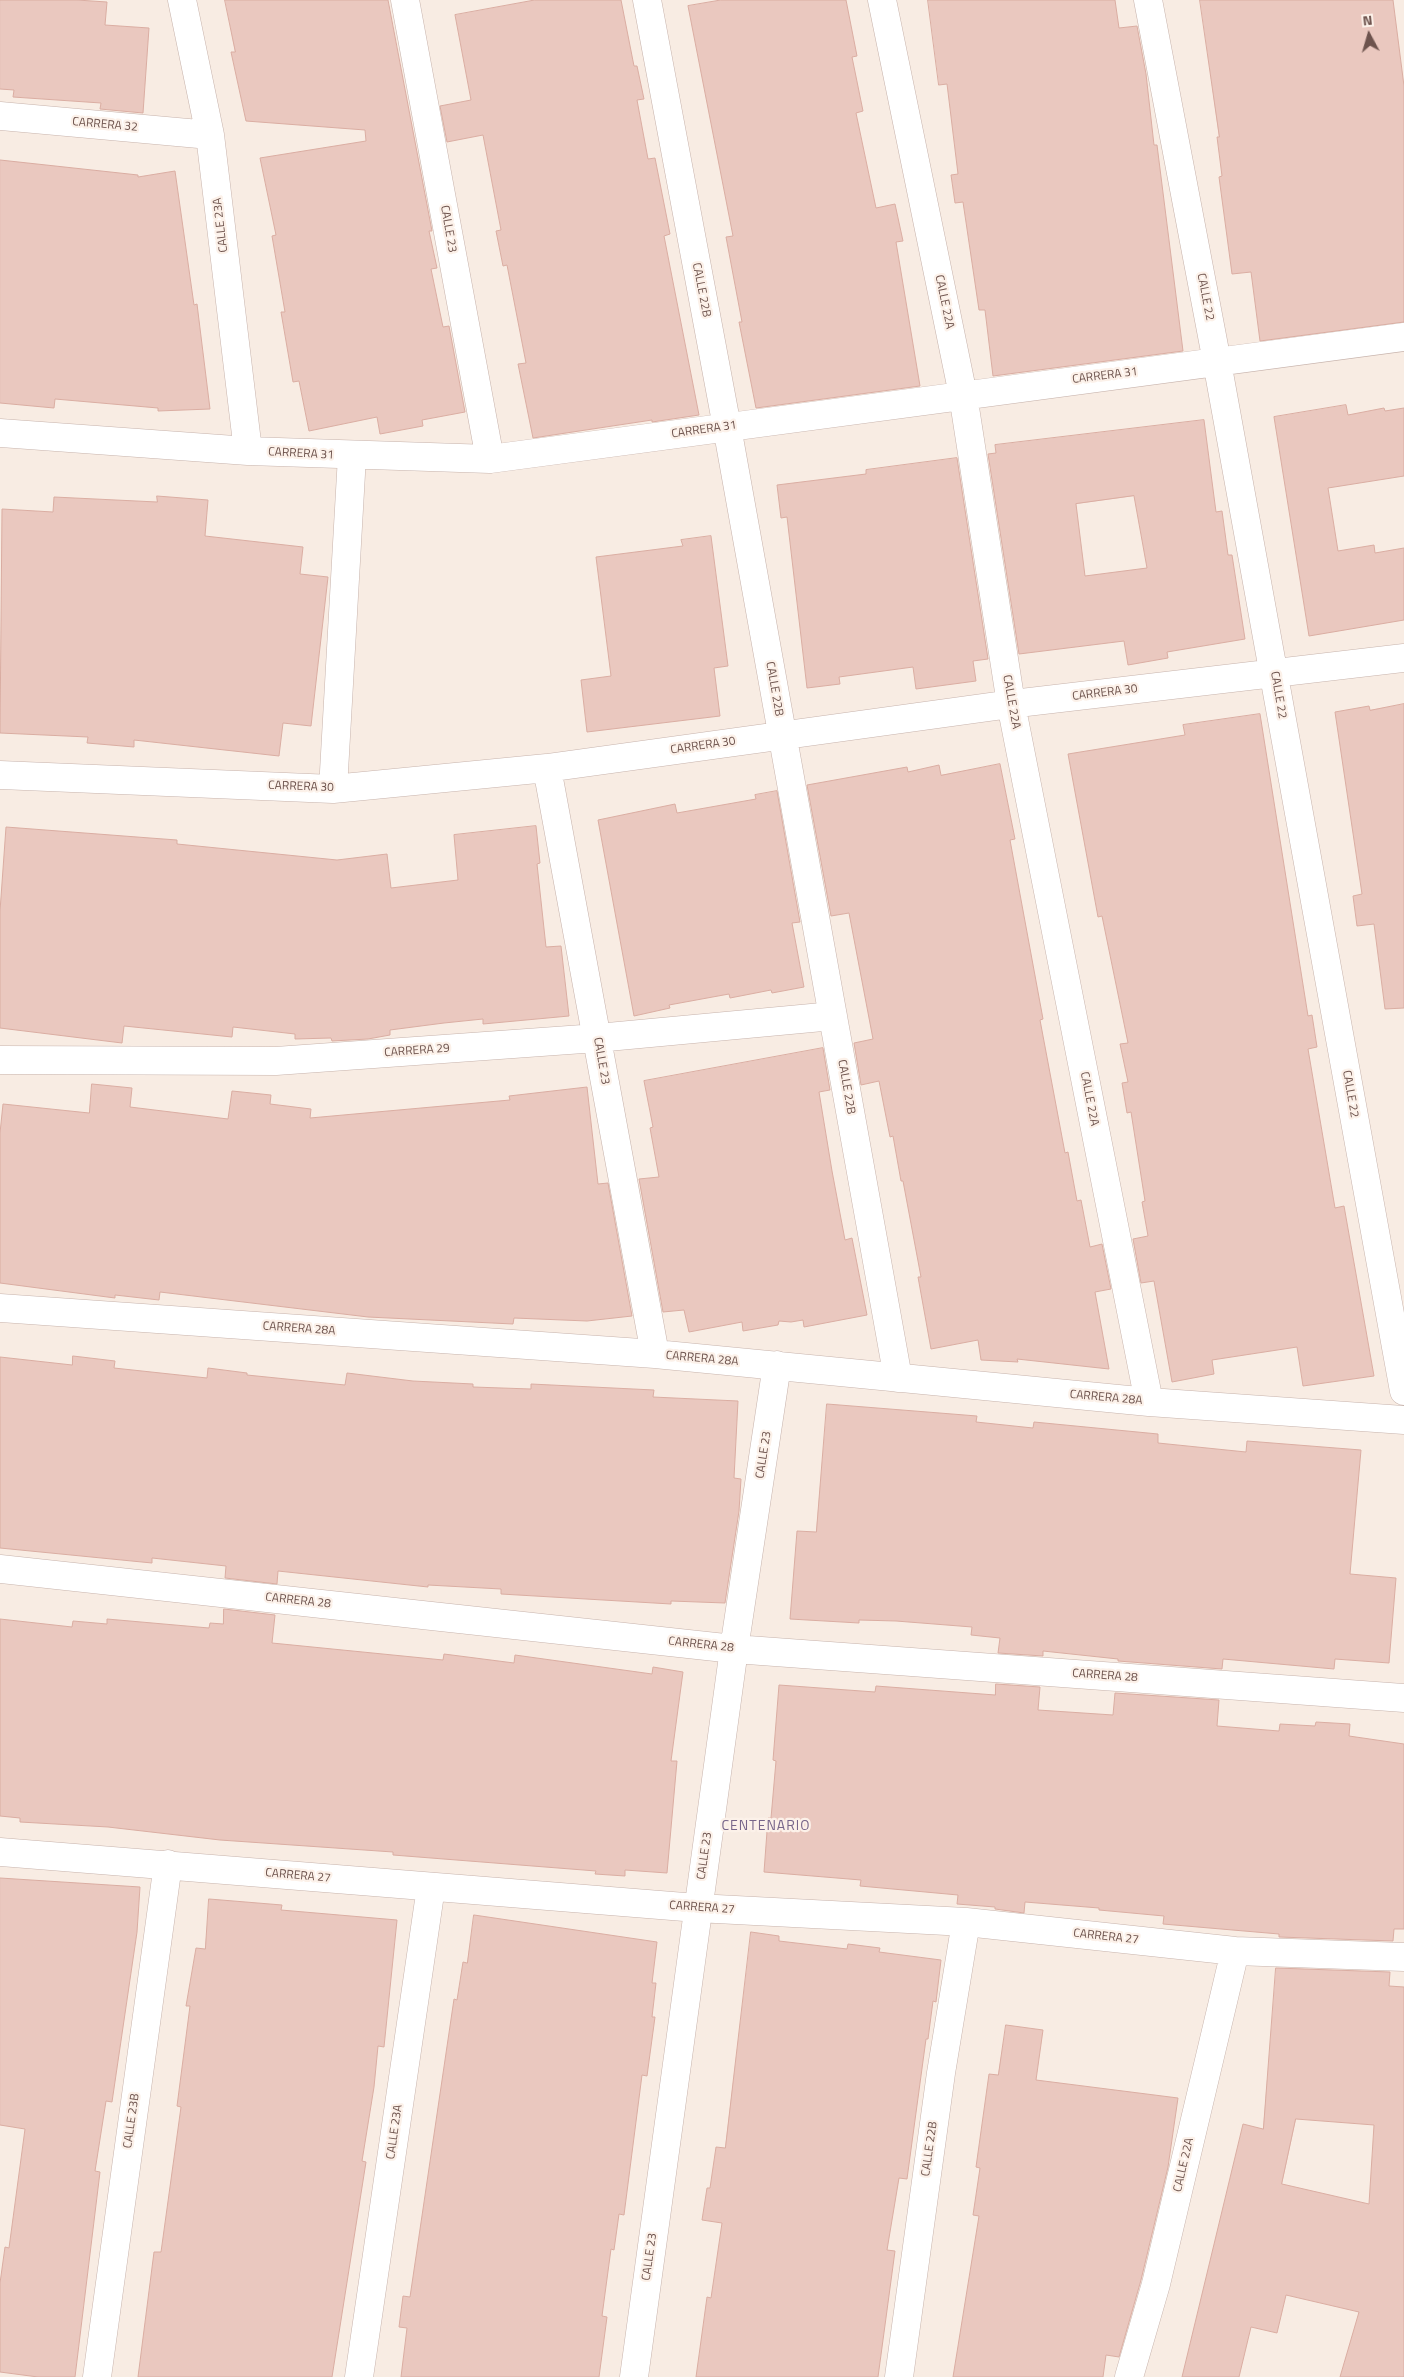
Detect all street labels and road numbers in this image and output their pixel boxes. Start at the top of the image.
street label: CARRERA 32 [72,115,138,135]
street label: CALLE 23A [210,197,232,253]
street label: CALLE 23 [437,204,459,254]
street label: CALLE 22B [689,261,713,319]
street label: CALLE 22 [1193,272,1217,322]
street label: CALLE 22A [931,274,957,330]
street label: CARRERA 31 [1072,365,1138,387]
street label: CARRERA 31 [670,418,738,442]
street label: CARRERA 31 [268,445,334,463]
street label: CALLE 22B [762,661,786,717]
street label: CALLE 22 [1267,670,1289,720]
street label: CALLE 22A [999,674,1023,730]
street label: CARRERA 30 [1072,682,1138,704]
street label: CARRERA 30 [669,734,737,758]
street label: CARRERA 30 [268,779,334,795]
street label: CALLE 23 [590,1036,612,1086]
street label: CARRERA 29 [384,1042,450,1060]
street label: CALLE 22B [834,1059,858,1115]
street label: CALLE 22 [1339,1069,1361,1119]
street label: CALLE 22A [1077,1071,1101,1127]
street label: CARRERA 28A [262,1319,336,1339]
street label: CARRERA 28A [665,1349,739,1369]
street label: CARRERA 28A [1069,1388,1143,1408]
street label: CALLE 23 [753,1430,775,1480]
street label: CARRERA 28 [265,1590,331,1612]
street label: CARRERA 28 [668,1634,734,1656]
street label: CARRERA 28 [1072,1667,1138,1685]
street label: CALLE 23 [695,1831,715,1881]
street label: CARRERA 27 [265,1866,331,1886]
street label: CARRERA 27 [669,1899,735,1917]
street label: CARRERA 27 [1073,1926,1139,1948]
street label: CALLE 23B [121,2093,143,2149]
street label: CALLE 23A [384,2104,406,2160]
street label: CALLE 22B [919,2121,941,2177]
street label: CALLE 22A [1171,2137,1197,2193]
street label: CALLE 23 [640,2232,660,2282]

